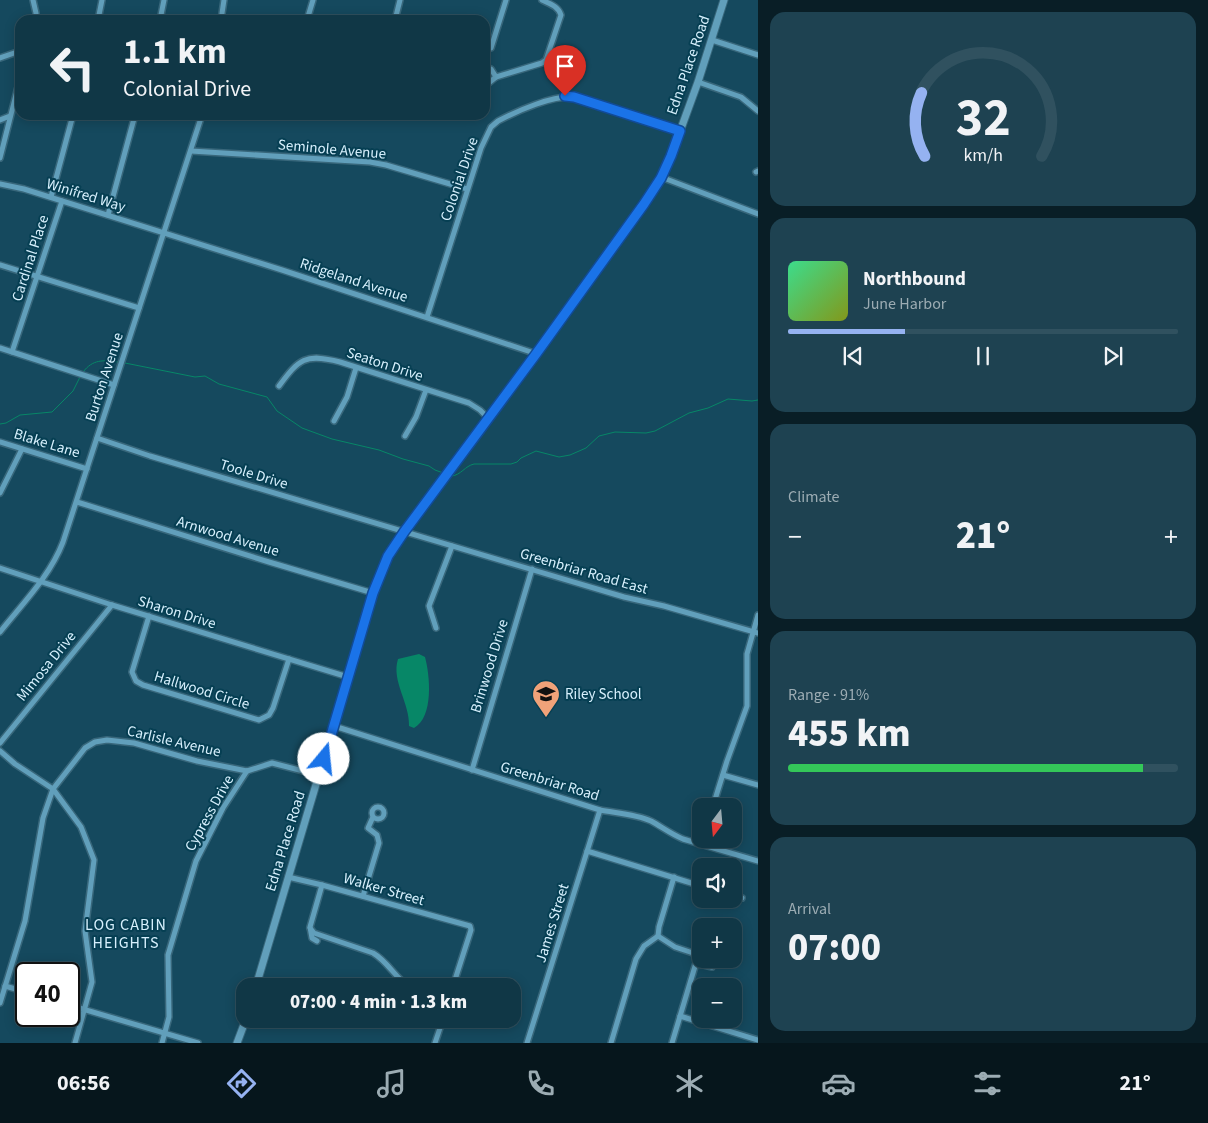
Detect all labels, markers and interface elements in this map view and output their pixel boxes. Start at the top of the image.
street label: Edna Place Road [662,13,715,118]
text: 1.1 km [123,27,227,77]
icon: left [40,35,105,100]
pin [544,45,586,96]
icon: arrive [551,52,579,80]
text: Colonial Drive [123,73,251,105]
text: 32 [956,82,1010,156]
street label: Seminole Avenue [277,134,387,165]
street label: Colonial Drive [435,134,484,224]
text: km/h [963,143,1003,168]
street label: Winifred Way [44,173,128,217]
street label: Cardinal Place [7,212,54,304]
street label: Ridgeland Avenue [297,253,411,308]
text: Northbound [863,266,966,293]
text: June Harbor [863,293,946,315]
street label: Burton Avenue [80,330,129,424]
street label: Seaton Drive [344,342,426,387]
icon: previous [839,342,867,370]
icon: pause [969,342,997,370]
icon: next [1099,342,1127,370]
street label: Blake Lane [11,423,83,464]
street label: Toole Drive [217,454,290,495]
text: Climate [788,486,839,508]
text: 21° [956,509,1010,563]
street label: Arnwood Avenue [174,511,282,562]
text: − [788,517,802,557]
text: + [1164,517,1178,557]
street label: Greenbriar Road East [517,543,650,600]
street label: Sharon Drive [135,591,218,634]
street label: Brinwood Drive [465,617,514,715]
street label: Mimosa Drive [12,627,81,706]
street label: Hallwood Circle [152,666,252,715]
school or university icon: Riley School [531,679,561,718]
place label: Riley School [565,684,642,705]
text: Range · 91% [788,684,869,706]
text: 455 km [788,707,910,761]
street label: Carlisle Avenue [125,720,223,762]
position arrow [297,732,349,784]
street label: Greenbriar Road [498,756,602,807]
street label: Cypress Drive [180,771,239,855]
street label: Edna Place Road [260,788,311,894]
north arrow [692,798,742,848]
map controls [692,798,742,1028]
button: sound [692,858,742,908]
street label: Walker Street [341,868,427,911]
street label: James Street [531,881,574,965]
text: Arrival [788,898,831,920]
district label: LOG CABIN HEIGHTS [85,914,167,954]
button: + [692,918,742,968]
text: 07:00 [788,921,881,975]
speed limit sign: 40 [15,962,80,1027]
button: − [692,978,742,1028]
text: 07:00 · 4 min · 1.3 km [290,989,467,1016]
icon: directions [224,1066,259,1101]
icon: music [374,1066,409,1101]
icon: phone [523,1066,558,1101]
icon: climate [672,1066,707,1101]
icon: car [821,1066,856,1101]
icon: filters [970,1066,1005,1101]
text: 06:56 [57,1067,110,1099]
text: 21° [1120,1067,1151,1099]

